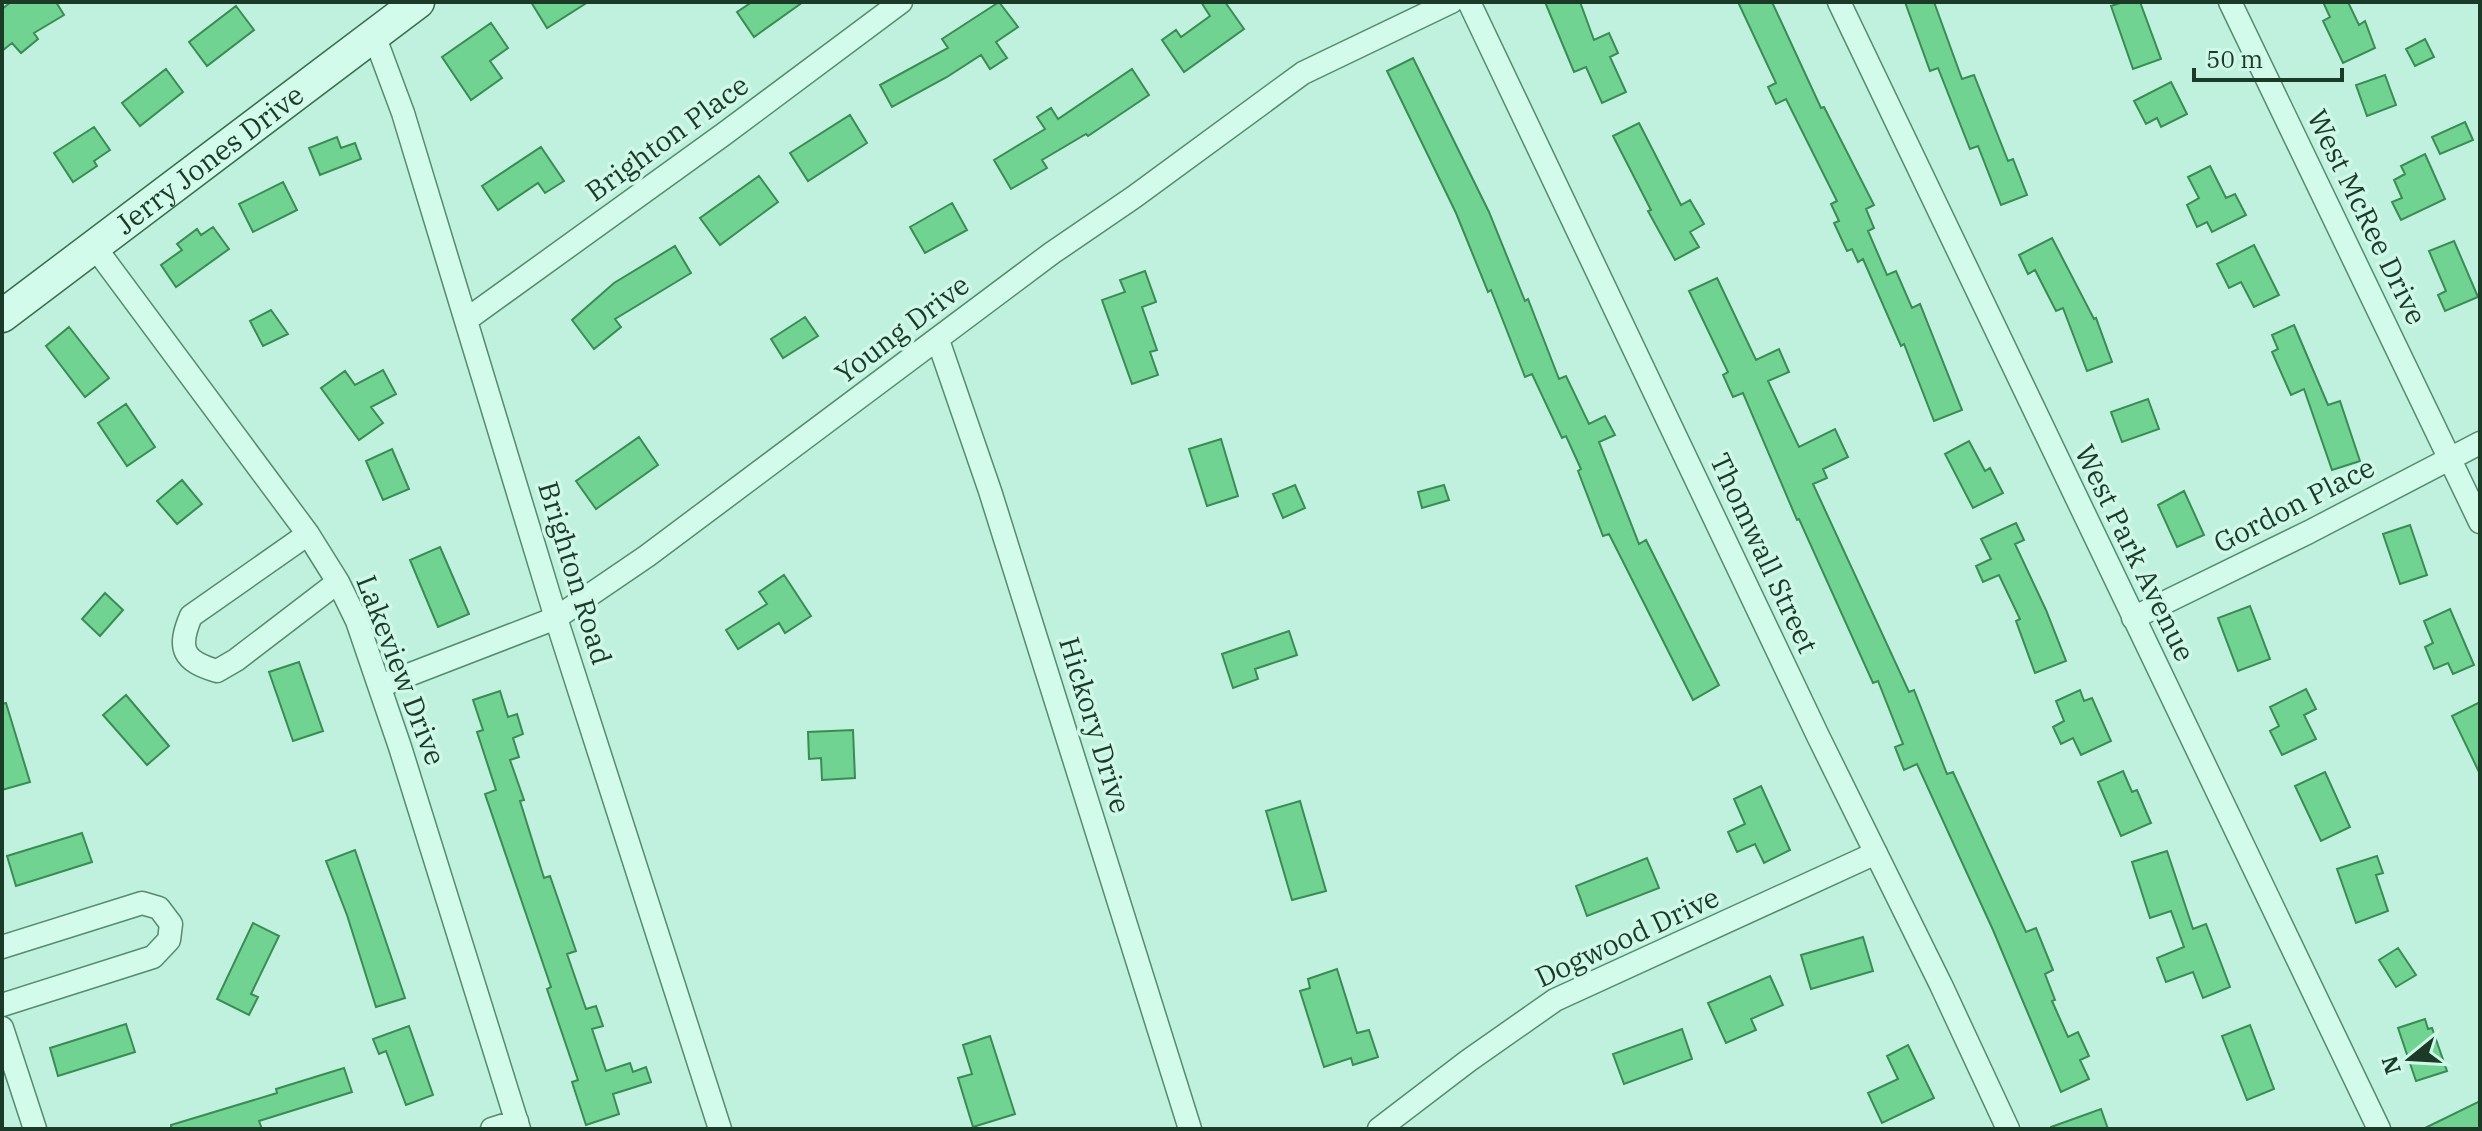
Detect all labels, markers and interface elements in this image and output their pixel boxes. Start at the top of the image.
scale bar [2194,32,2342,82]
text: 50 m [2206,43,2263,75]
street label: Brighton Place [578,66,756,209]
street label: Jerry Jones Drive [108,76,311,242]
street label: West McRee Drive [2299,103,2436,331]
street label: Young Drive [827,266,976,391]
street label: West Park Avenue [2067,438,2204,667]
street label: Thomwall Street [1702,447,1827,659]
street label: Gordon Place [2207,448,2381,561]
street label: Brighton Road [530,477,621,669]
street label: Lakeview Drive [348,570,455,770]
street label: Hickory Drive [1051,632,1140,817]
street label: Dogwood Drive [1529,878,1725,995]
north arrow [2370,1019,2450,1099]
text: N [2374,1053,2407,1078]

